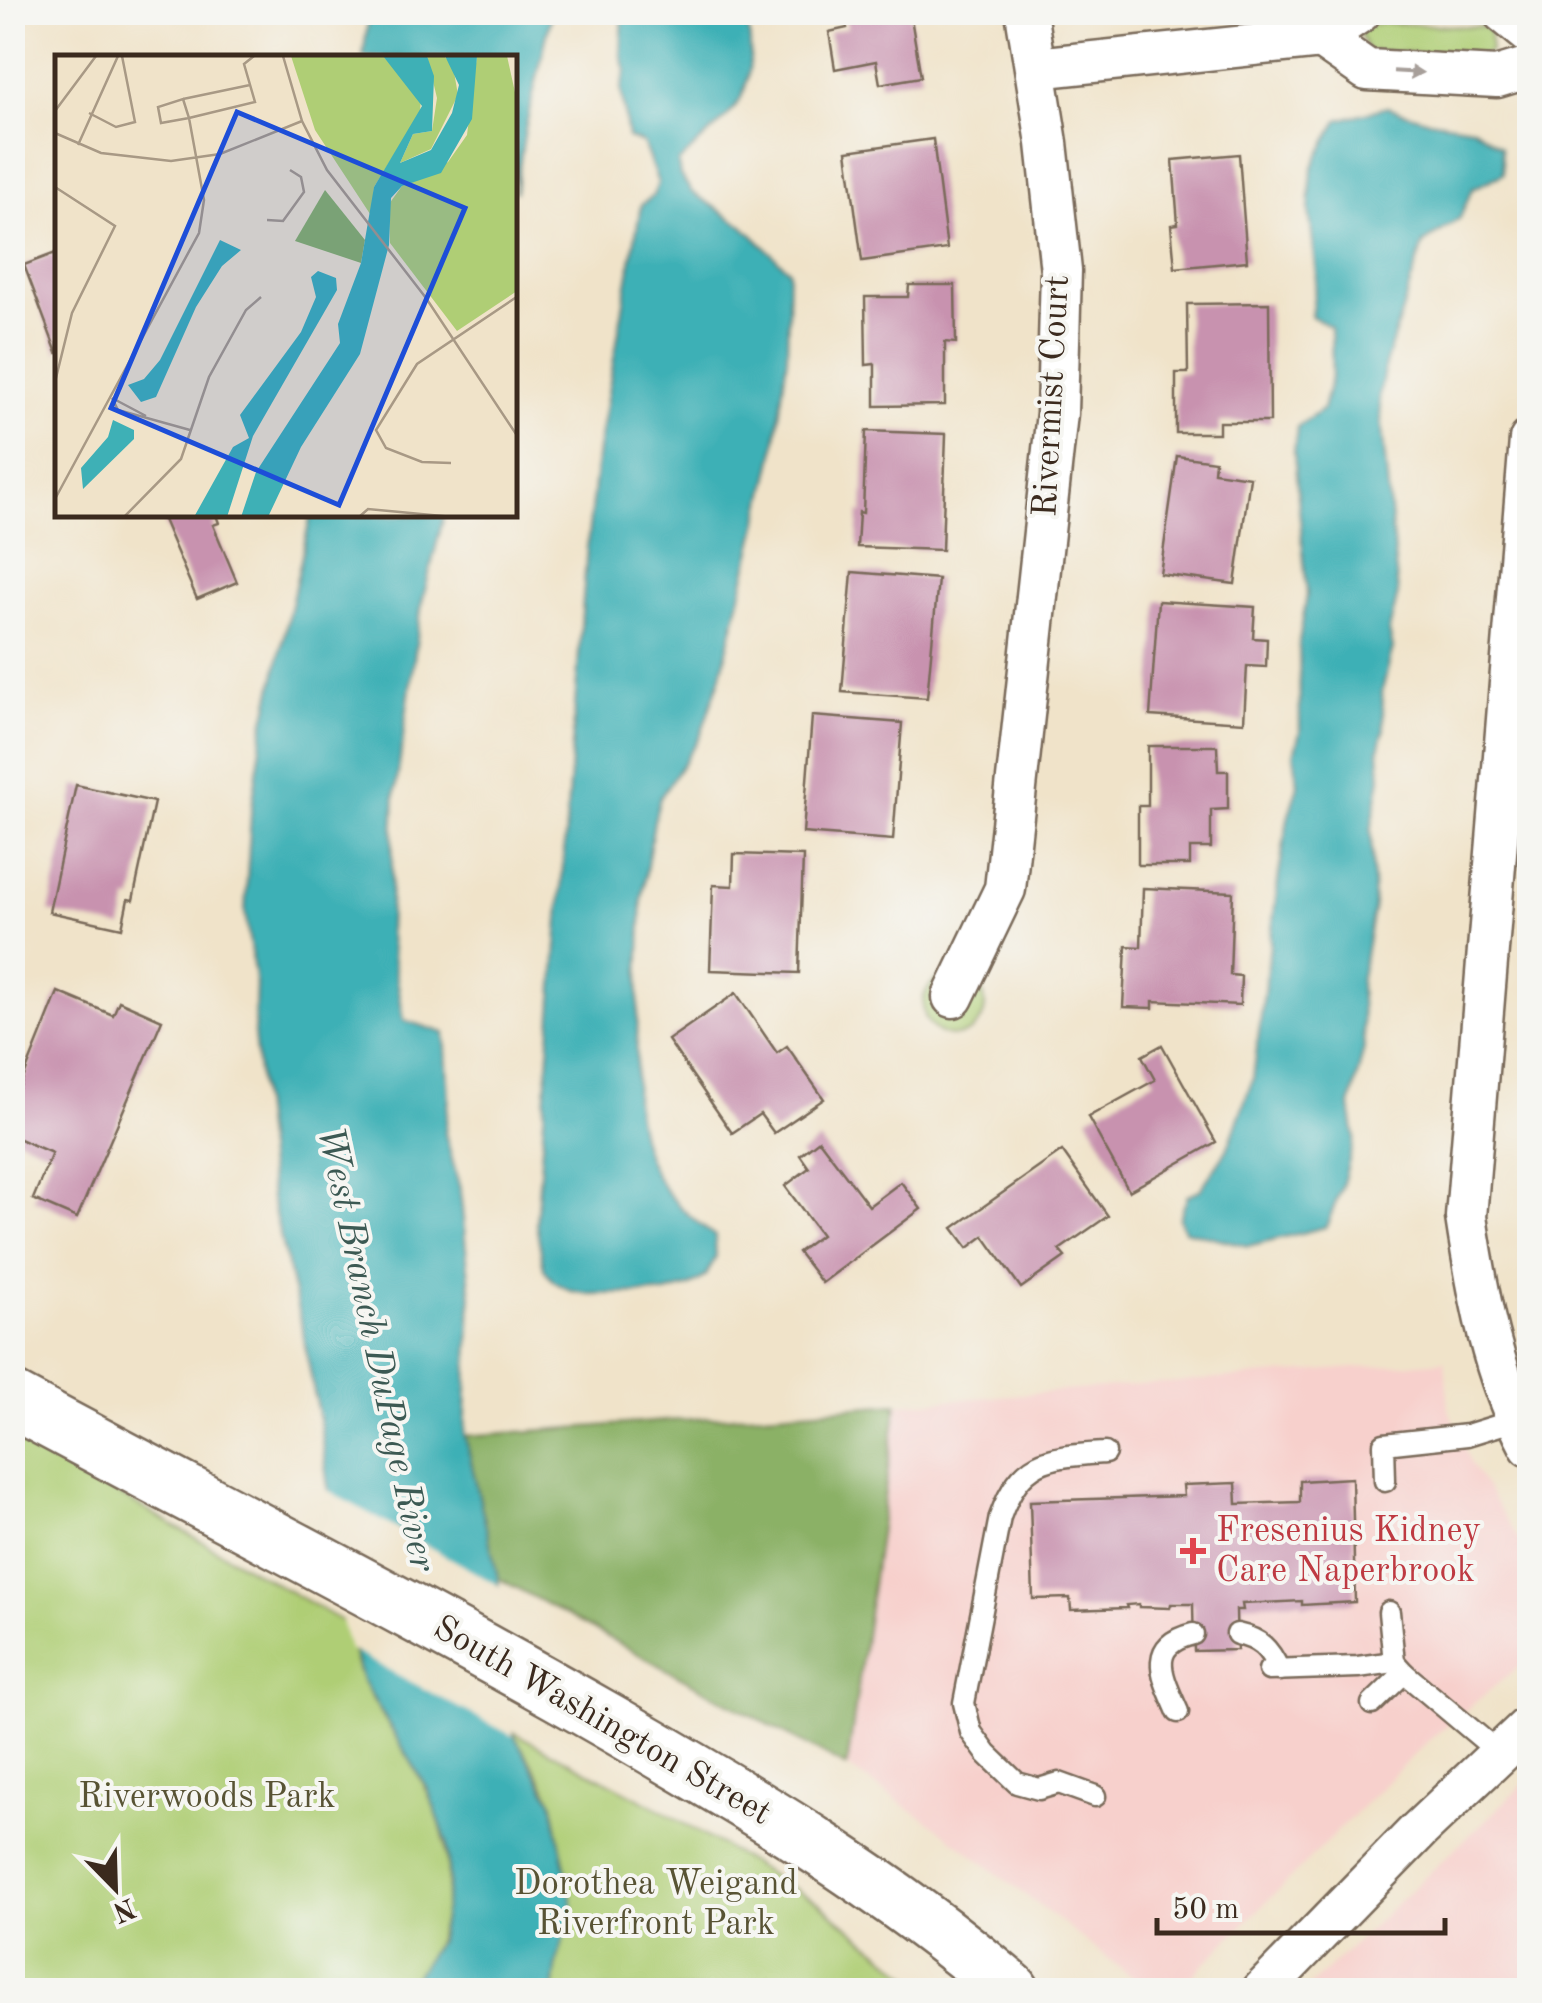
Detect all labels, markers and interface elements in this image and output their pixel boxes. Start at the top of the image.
inset map [55,55,518,518]
one-way arrow [1392,64,1424,80]
street label: Rivermist Court [1028,274,1076,518]
water label: West Branch DuPage River [309,1123,441,1576]
place label: Fresenius Kidney Care Naperbrook [1216,1514,1481,1589]
marker: Fresenius Kidney Care Naperbrook [1180,1538,1206,1564]
street label: South Washington Street [427,1610,777,1832]
park label: Riverwoods Park [78,1780,336,1815]
north arrow [65,1838,165,1938]
park label: Dorothea Weigand Riverfront Park [514,1867,798,1942]
scale bar [1157,1873,1444,1935]
text: N [108,1891,139,1926]
text: 50 m [1172,1895,1239,1925]

